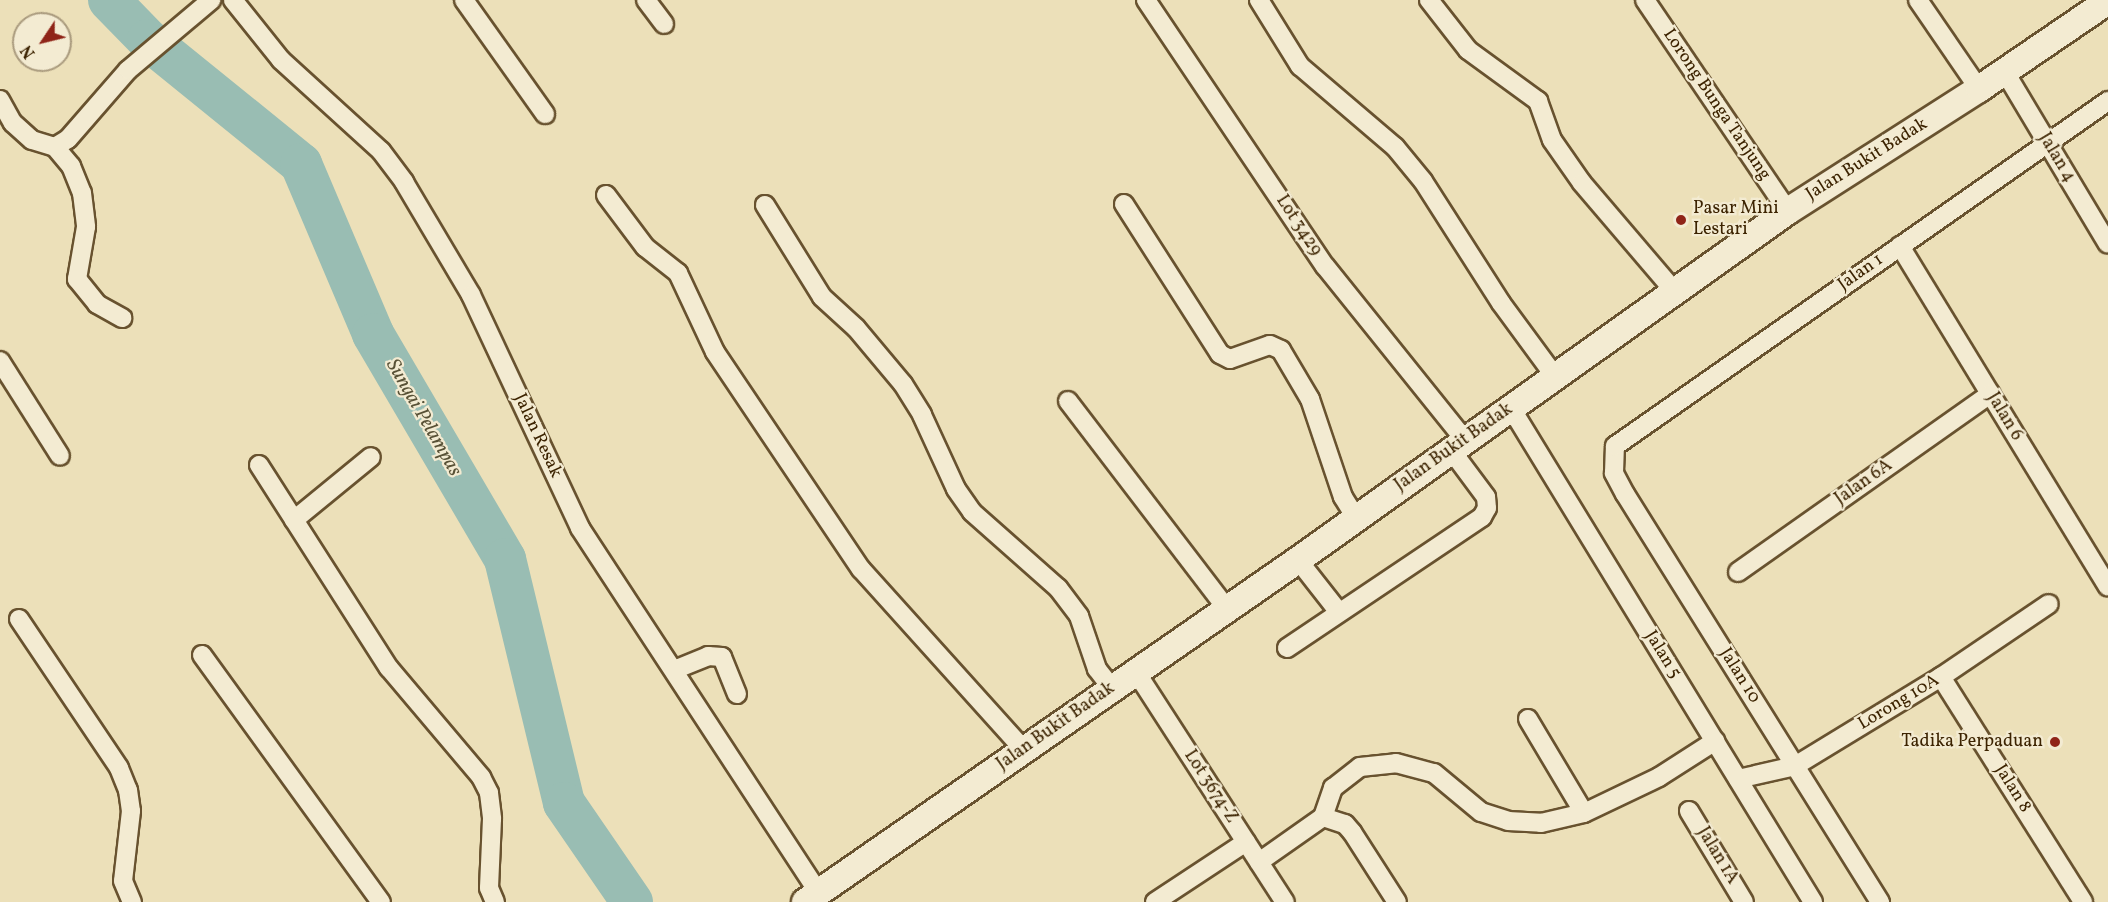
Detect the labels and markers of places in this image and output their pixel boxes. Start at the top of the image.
place label: Pasar Mini Lestari [1693,199,1779,242]
marker: Pasar Mini Lestari [1674,213,1688,227]
place label: Tadika Perpaduan [1901,731,2043,753]
marker: Tadika Perpaduan [2048,735,2062,749]

